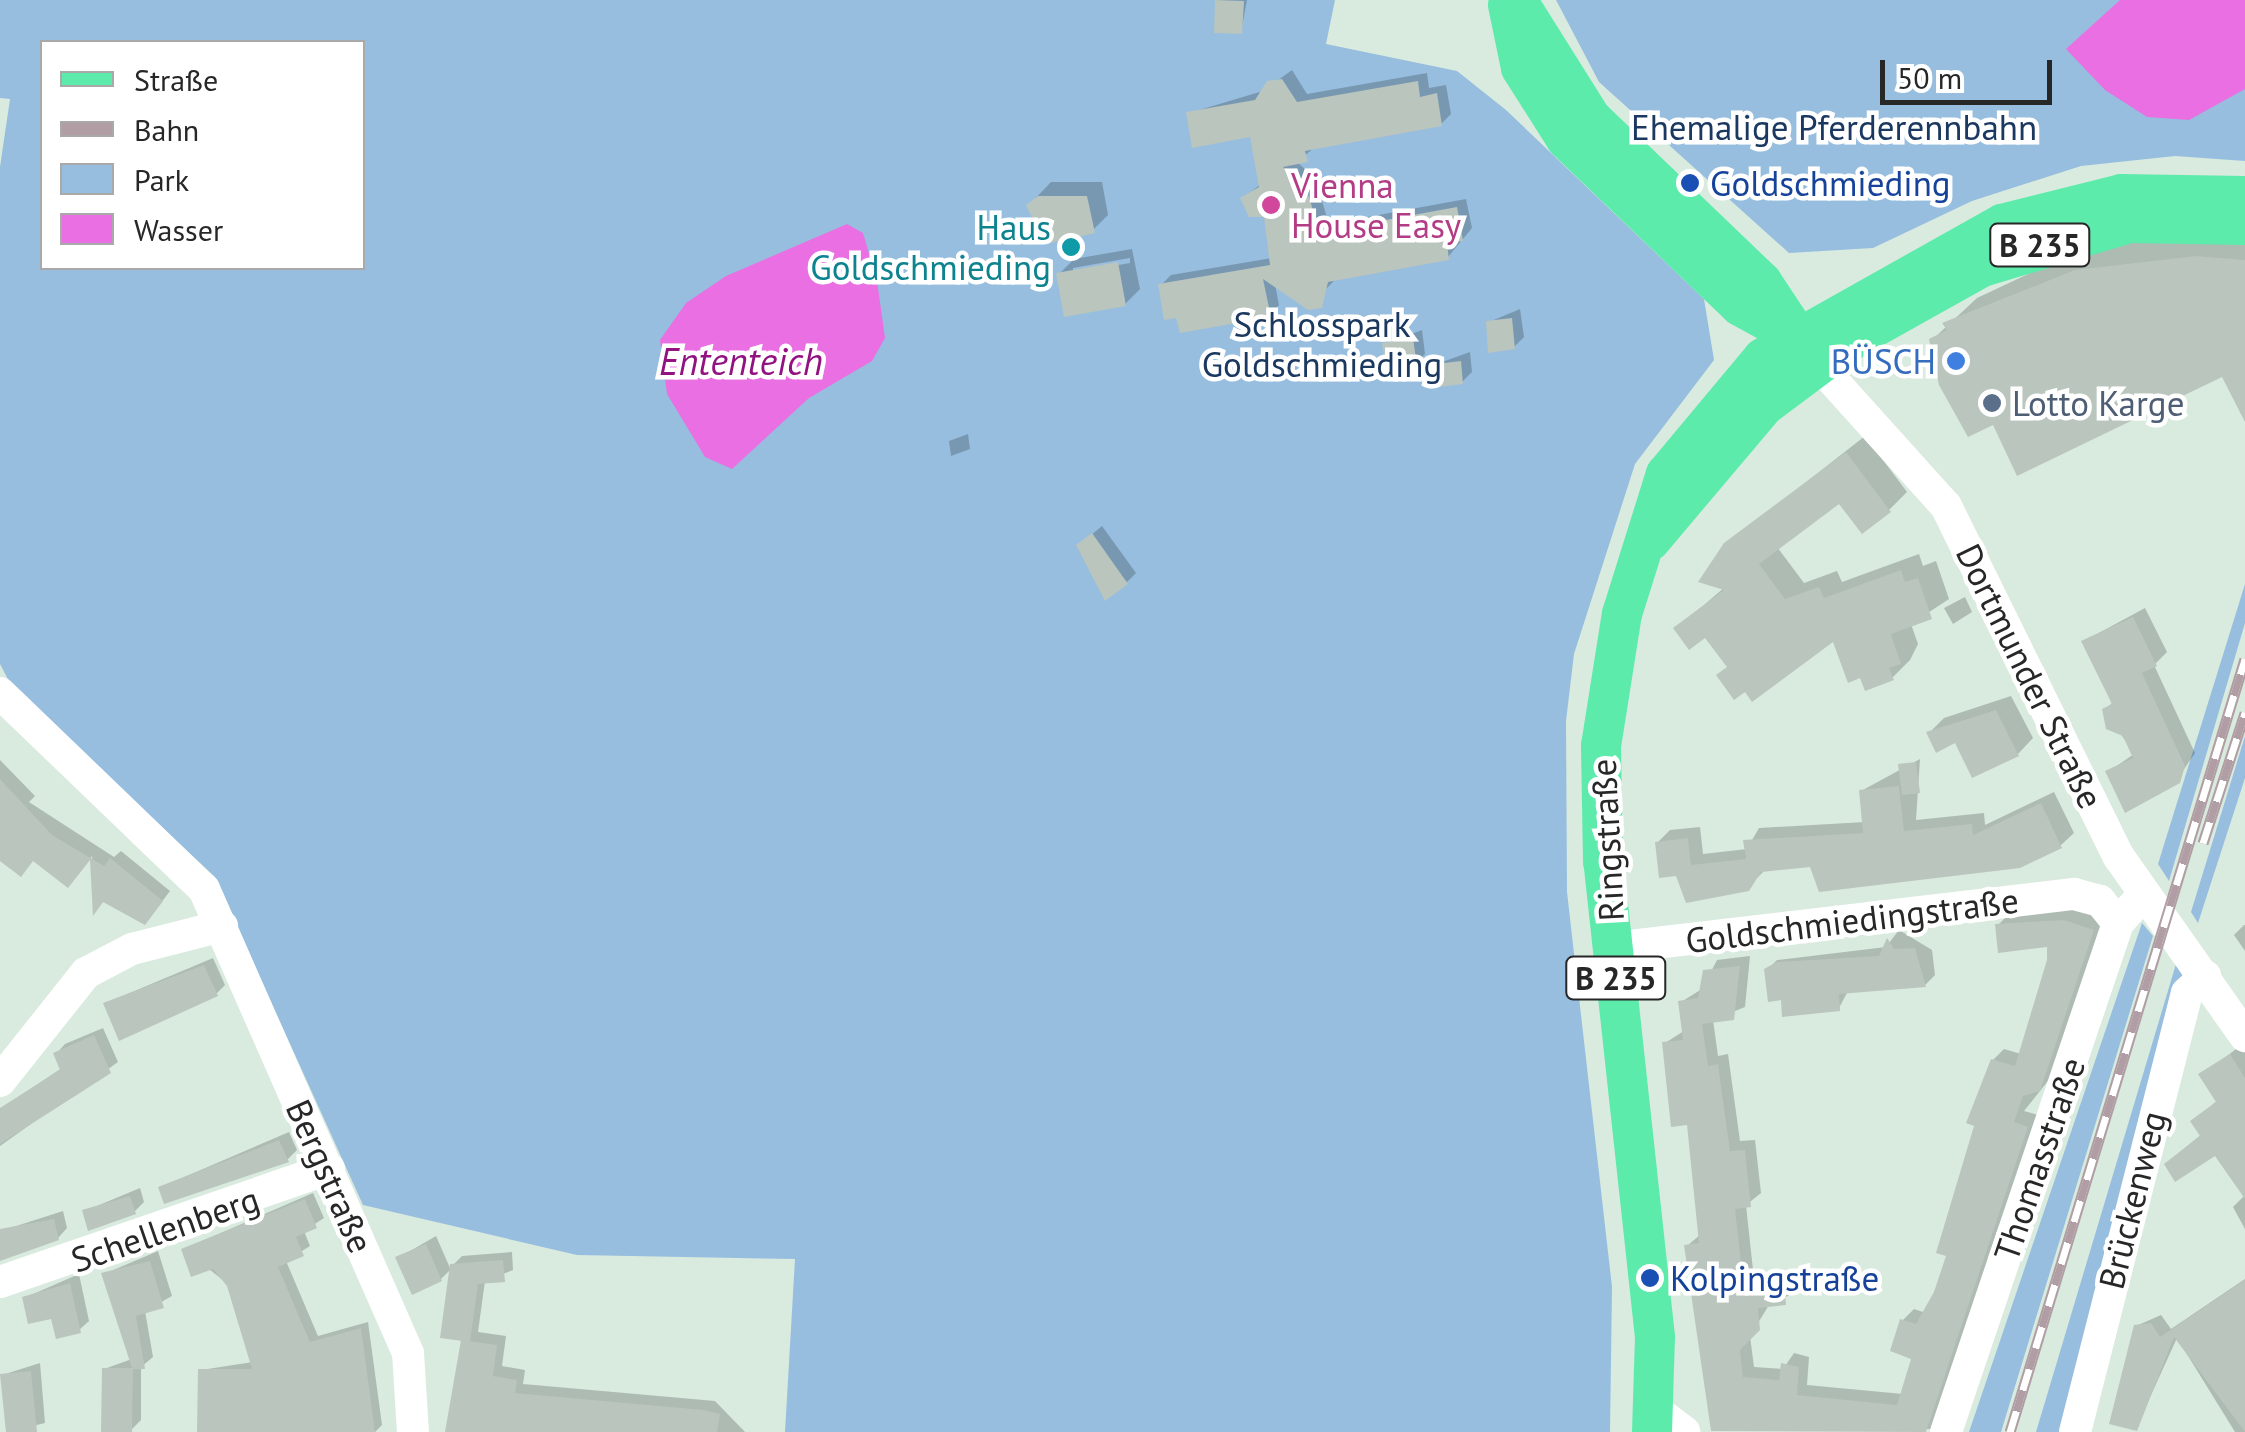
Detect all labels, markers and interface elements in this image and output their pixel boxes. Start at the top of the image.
legend [40,40,365,270]
scale bar [1885,40,2058,102]
text: 50 m [1897,58,1962,97]
text: Straße [134,60,218,99]
park label: Ehemalige Pferderennbahn [1631,106,2037,148]
text: Bahn [134,110,199,149]
text: Park [134,160,189,199]
place label: Goldschmieding [1710,162,1951,204]
place label: Vienna House Easy [1291,164,1461,246]
marker: Goldschmieding [1679,172,1701,194]
marker: Vienna House Easy [1260,194,1282,216]
place label: Haus Goldschmieding [810,206,1051,288]
text: Wasser [134,210,223,249]
road number: B 235 [1988,218,2092,272]
marker: Haus Goldschmieding [1060,236,1082,258]
park label: Schlosspark Goldschmieding [1202,303,1442,385]
water label: Ententeich [659,338,823,384]
place label: BÜSCH [1831,340,1936,382]
marker: BÜSCH [1945,350,1967,372]
place label: Lotto Karge [2012,382,2184,424]
marker: Lotto Karge [1981,392,2003,414]
street label: Dortmunder Straße [1948,537,2112,815]
street label: Ringstraße [1582,758,1632,922]
street label: Goldschmiedingstraße [1683,879,2021,961]
road number: B 235 [1564,951,1668,1005]
street label: Thomasstraße [1985,1052,2093,1266]
street label: Bergstraße [278,1093,382,1259]
street label: Brückenweg [2090,1107,2174,1293]
street label: Schellenberg [65,1177,265,1281]
place label: Kolpingstraße [1670,1257,1879,1299]
marker: Kolpingstraße [1639,1267,1661,1289]

